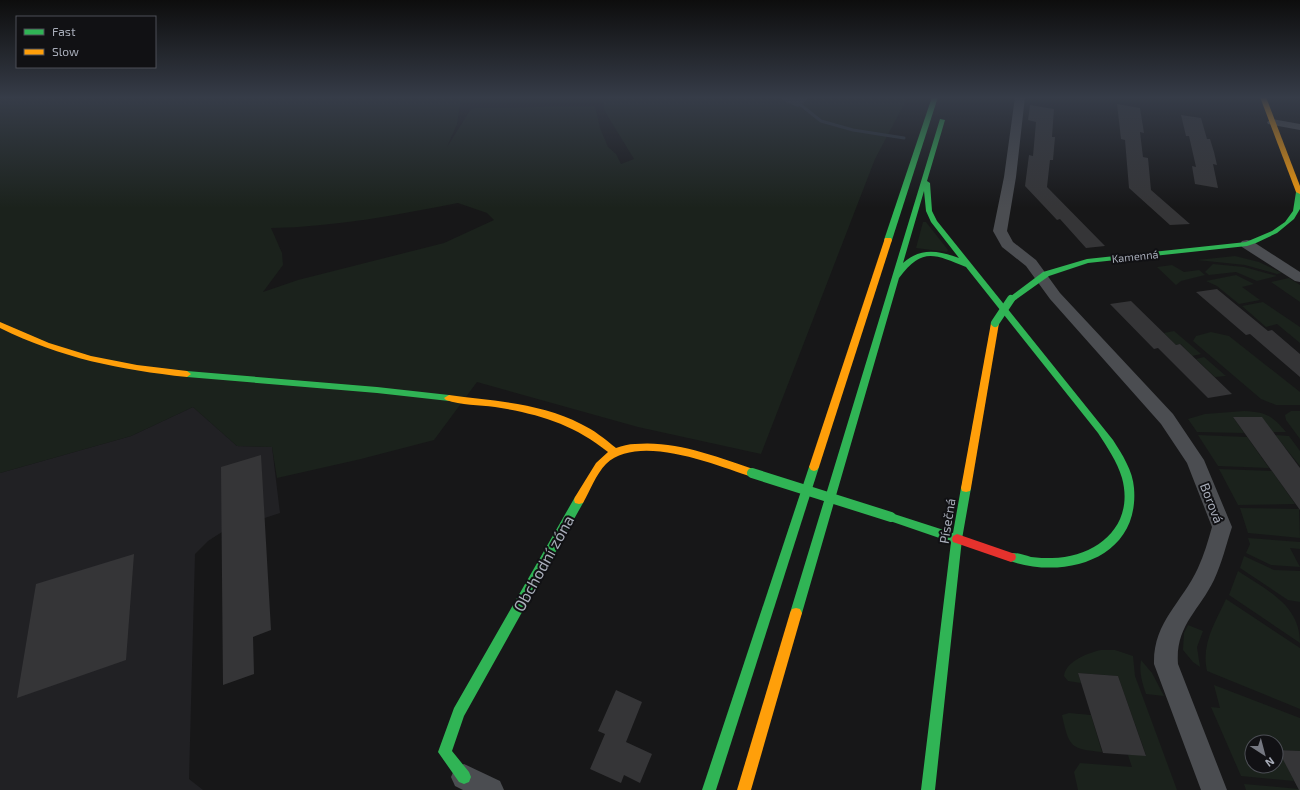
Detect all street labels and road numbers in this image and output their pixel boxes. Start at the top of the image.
street label: Kamenná [1111,247,1159,265]
street label: Borová [1197,481,1227,525]
street label: Písečná [936,497,958,545]
street label: Obchodní zóna [509,511,577,615]

